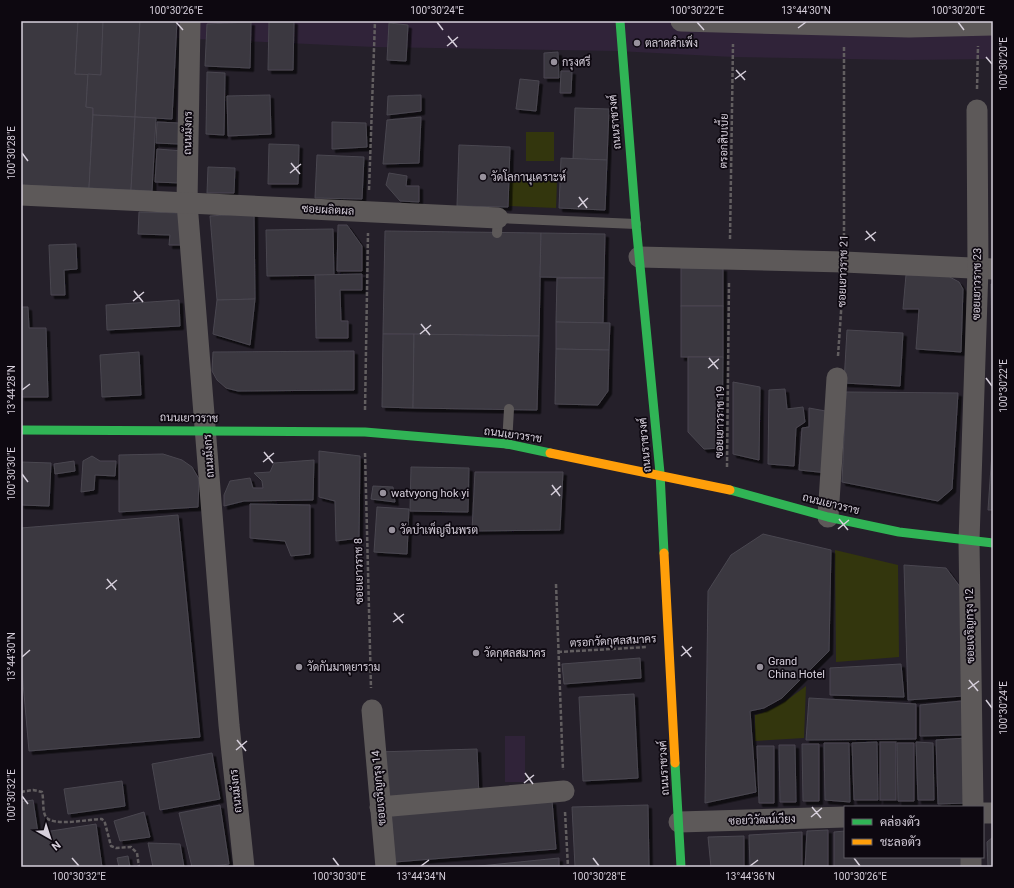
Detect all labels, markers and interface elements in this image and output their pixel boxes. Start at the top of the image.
text: 100°30'26"E [149,5,203,16]
text: 100°30'24"E [410,5,464,16]
text: 100°30'22"E [670,5,724,16]
text: 13°44'30"N [781,5,831,16]
text: 100°30'20"E [931,5,985,16]
place label: ตลาดสำเพ็ง [645,34,698,50]
text: 100°30'20"E [998,37,1009,91]
marker: ตลาดสำเพ็ง [632,38,642,48]
place label: กรุงศรี [562,54,591,71]
marker: กรุงศรี [549,57,559,67]
street label: ถนนราชวงศ์ [604,94,624,150]
street label: ถนนมังกร [180,111,195,155]
street label: ตรอกสิบเบี้ย [712,113,731,169]
text: 100°30'28"E [6,126,17,180]
place label: วัดโลกานุเคราะห์ [491,169,566,186]
marker: วัดโลกานุเคราะห์ [478,172,488,182]
street label: ซอยผลิตผล [301,202,355,218]
street label: ซอยเยาวราช 21 [835,234,851,308]
street label: ซอยเยาวราช 23 [970,248,984,320]
text: 100°30'22"E [998,359,1009,413]
text: 13°44'28"N [6,365,17,415]
street label: ซอยเยาวราช 19 [713,386,727,458]
street label: ถนนเยาวราช [160,411,219,425]
street label: ถนนราชวงศ์ [634,417,654,473]
street label: ถนนเยาวราช [483,424,543,446]
street label: ถนนมังกร [200,434,217,478]
text: 100°30'30"E [6,447,17,501]
place label: watvyong hok yi [391,487,469,500]
marker: watvyong hok yi [378,488,388,498]
street label: ถนนเยาวราช [801,491,861,517]
place label: วัดบำเพ็ญจีนพรต [400,521,478,537]
marker: วัดบำเพ็ญจีนพรต [387,525,397,535]
street label: ซอยเยาวราช 8 [352,538,366,604]
street label: ซอยเจริญกรุง 12 [963,588,979,664]
street label: ตรอกวัดกุศลสมาคร [569,631,657,652]
text: 13°44'30"N [6,632,17,682]
place label: วัดกุศลสมาคร [484,646,546,662]
marker: วัดกุศลสมาคร [471,648,481,658]
place label: Grand China Hotel [768,655,825,681]
place label: วัดกันมาตุยาราม [307,660,380,676]
marker: วัดกันมาตุยาราม [294,662,304,672]
marker: Grand China Hotel [755,662,765,672]
text: 100°30'24"E [998,681,1009,735]
street label: ถนนราชวงศ์ [654,740,672,796]
street label: ซอยเจริญกรุง 14 [369,750,391,826]
text: 100°30'32"E [6,769,17,823]
street label: ถนนมังกร [226,769,245,814]
legend [844,806,984,858]
street label: ซอยวิวัฒน์เวียง [728,810,796,828]
text: คล่องตัว [880,815,920,829]
north arrow [30,818,70,858]
text: ชะลอตัว [880,835,921,849]
text: N [49,838,63,853]
text: 100°30'32"E [52,871,106,882]
text: 100°30'30"E [312,871,366,882]
text: 13°44'34"N [396,871,446,882]
text: 100°30'28"E [572,871,626,882]
text: 13°44'36"N [725,871,775,882]
text: 100°30'26"E [833,871,887,882]

